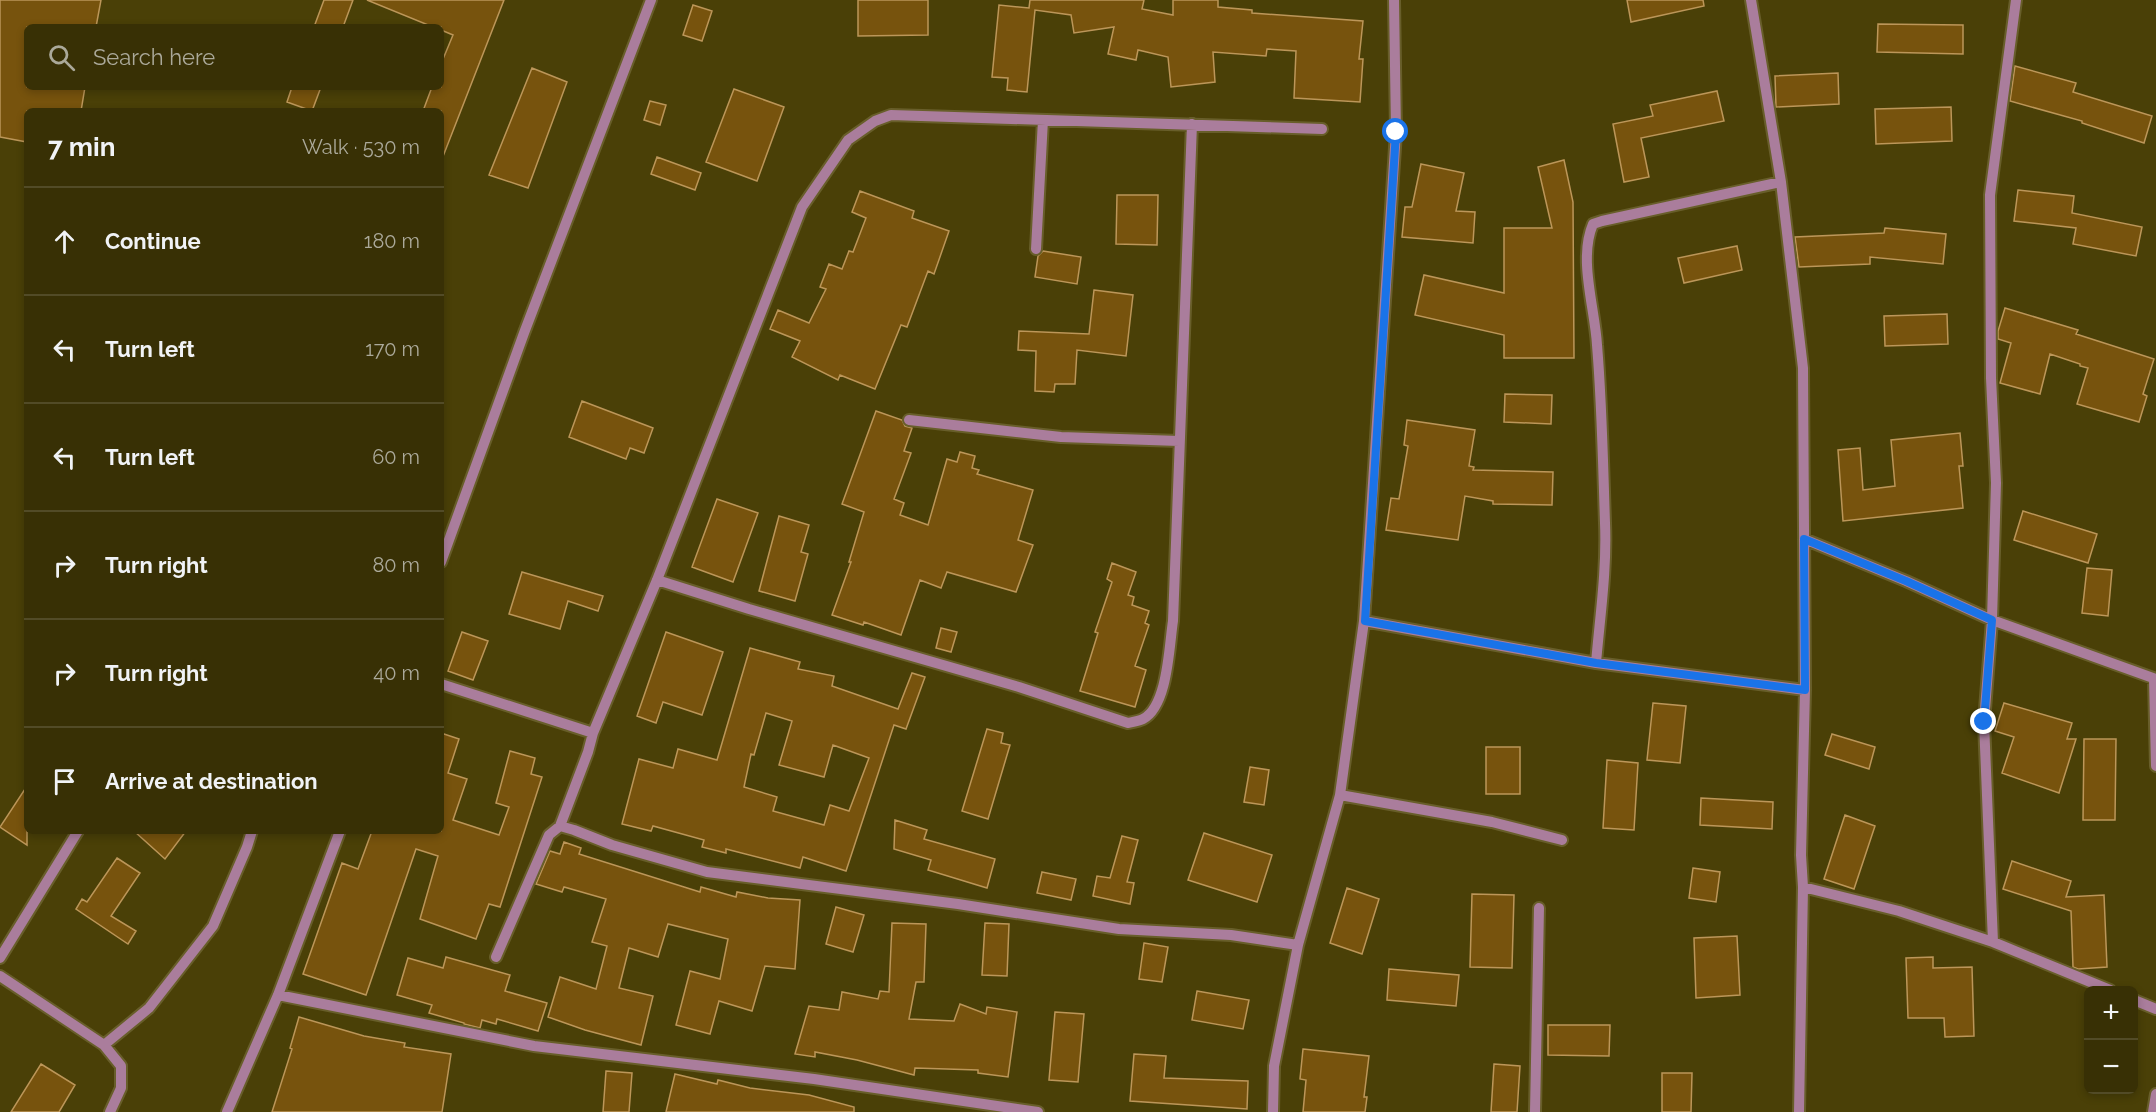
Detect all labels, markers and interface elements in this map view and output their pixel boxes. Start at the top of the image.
search box [24,24,444,90]
icon: search [45,41,78,74]
text: Search here [93,44,215,70]
route start [1382,118,1408,144]
text: 7 min [48,132,115,162]
text: Walk · 530 m [302,135,420,159]
icon: ahead [48,225,81,258]
text: Continue [105,228,201,254]
text: 180 m [364,229,420,253]
icon: left [48,333,81,366]
text: Turn left [105,336,195,362]
text: 170 m [365,337,420,361]
icon: left [48,441,81,474]
text: Turn left [105,444,195,470]
text: 60 m [372,445,420,469]
icon: right [48,549,81,582]
text: Turn right [105,552,208,578]
text: 80 m [372,553,420,577]
icon: right [48,657,81,690]
text: Turn right [105,660,208,686]
text: 40 m [373,661,420,685]
route end [1970,708,1996,734]
icon: arrive [48,765,81,798]
text: Arrive at destination [105,768,318,794]
map controls [2084,986,2138,1094]
button: + [2084,986,2138,1040]
button: − [2084,1040,2138,1094]

